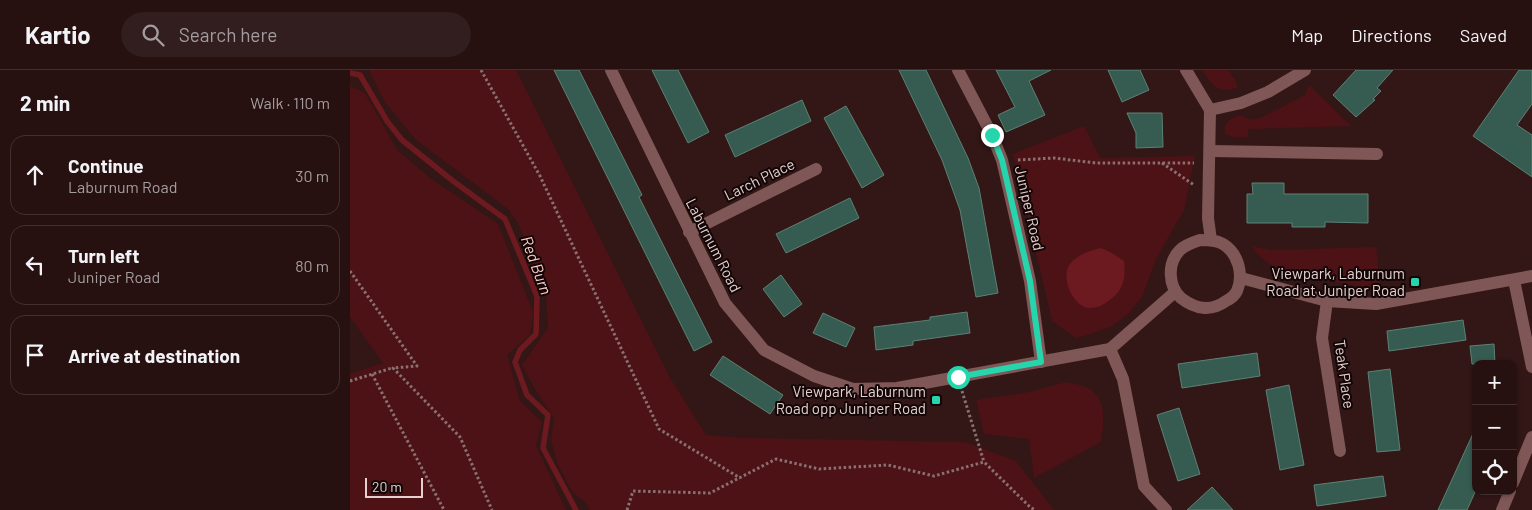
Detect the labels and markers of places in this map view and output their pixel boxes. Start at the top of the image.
place label: Viewpark, Laburnum Road at Juniper Road [1266,264,1405,299]
marker: Viewpark, Laburnum Road at Juniper Road [1409,276,1421,288]
place label: Viewpark, Laburnum Road opp Juniper Road [776,382,926,417]
marker: Viewpark, Laburnum Road opp Juniper Road [930,394,942,406]

